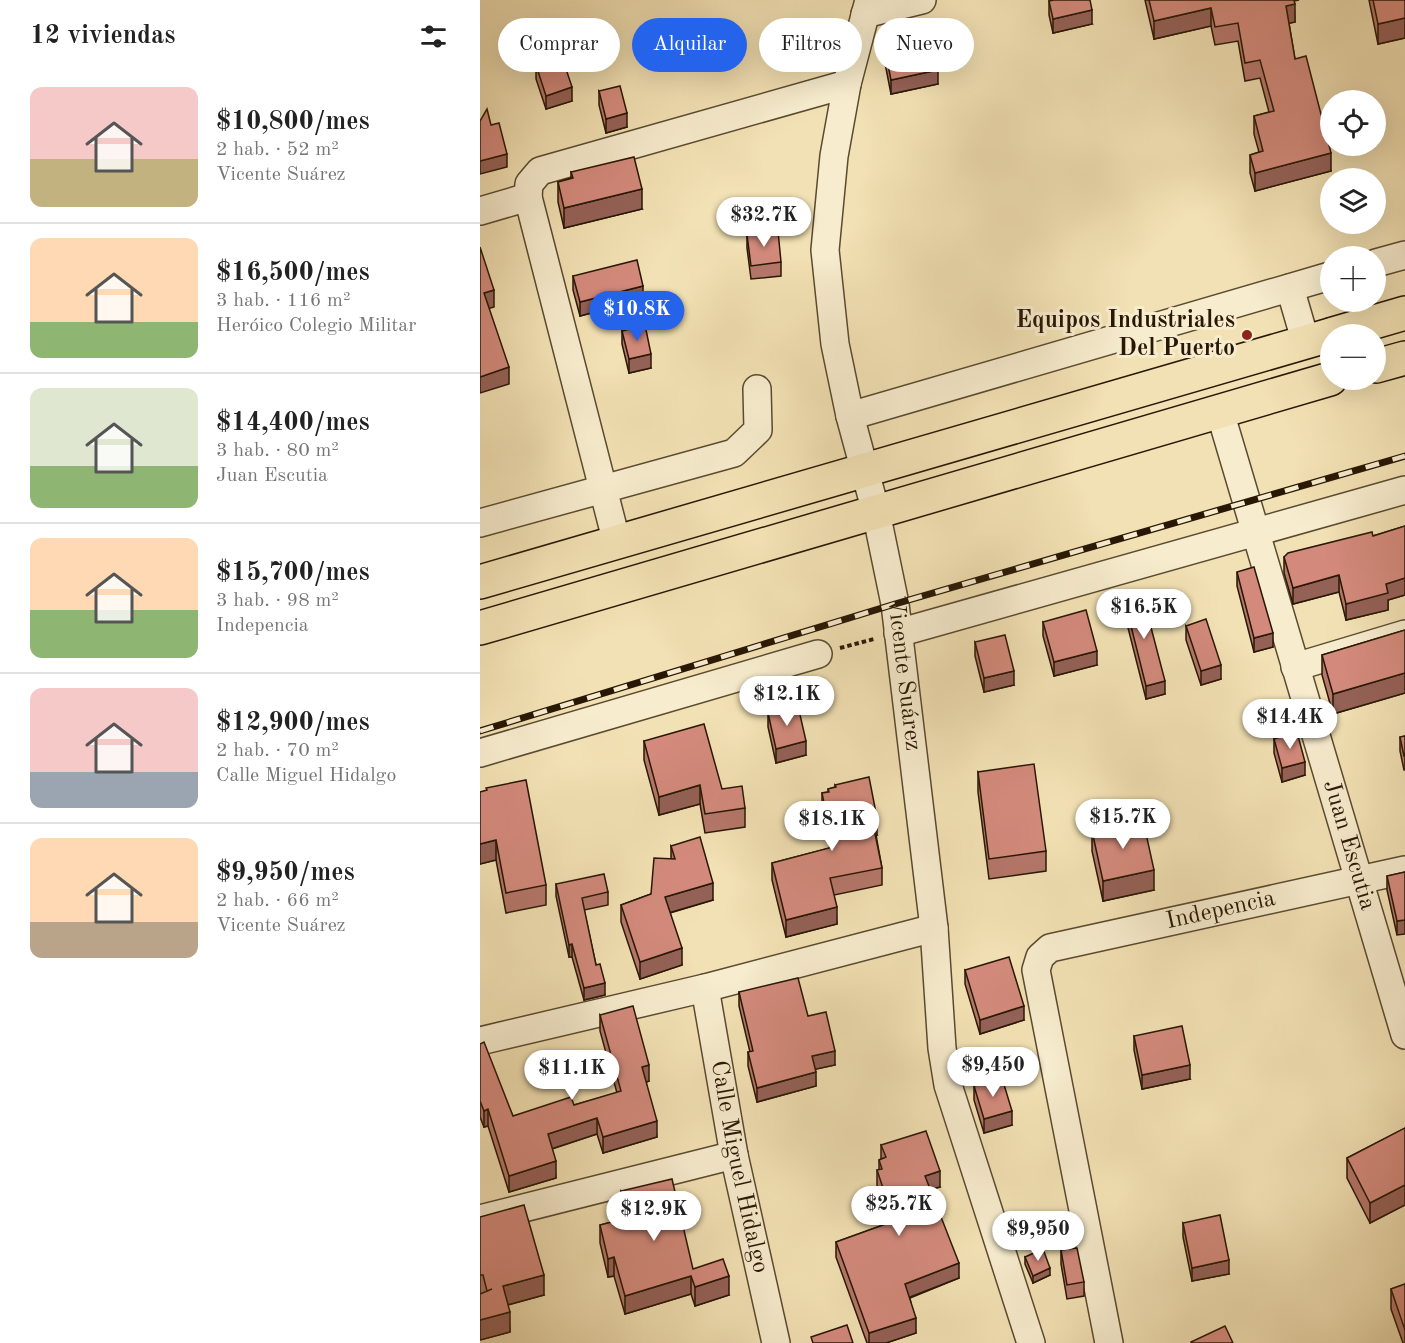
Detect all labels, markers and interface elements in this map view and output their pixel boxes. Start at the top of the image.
chip: Comprar [498,18,620,72]
chip: Alquilar [632,18,747,72]
chip: Filtros [759,18,862,72]
chip: Nuevo [874,18,974,72]
icon: filters [417,20,450,53]
text: 12 viviendas [30,23,176,49]
map controls [1320,90,1386,390]
button: locate [1320,90,1386,156]
text: $10,800/mes [216,109,370,135]
icon: home [78,111,150,183]
text: 2 hab. · 52 m² [216,140,339,160]
text: Vicente Suárez [216,165,346,185]
button: layers [1320,168,1386,234]
pin: $32.7K [715,197,813,248]
text: $32.7K [730,206,798,226]
button: + [1320,246,1386,312]
text: $16,500/mes [216,260,370,286]
icon: home [78,262,150,334]
text: 3 hab. · 116 m² [216,291,350,311]
pin: $10.8K [588,291,686,342]
text: $10.8K [603,300,671,320]
place label: Equipos Industriales Del Puerto [1016,309,1235,361]
text: Heróico Colegio Militar [216,316,416,336]
button: − [1320,324,1386,390]
marker: Equipos Industriales Del Puerto [1240,328,1254,342]
text: $14,400/mes [216,410,370,436]
icon: home [78,412,150,484]
text: 3 hab. · 80 m² [216,441,339,461]
text: Juan Escutia [216,466,328,486]
text: $15,700/mes [216,560,370,586]
icon: home [78,562,150,634]
pin: $16.5K [1095,589,1193,640]
text: 3 hab. · 98 m² [216,591,339,611]
street label: Vicente Suárez [882,595,925,752]
text: $16.5K [1110,598,1178,618]
text: Indepencia [216,616,309,636]
pin: $12.1K [738,676,836,727]
text: $12.1K [753,685,821,705]
pin: $14.4K [1241,699,1339,750]
text: $14.4K [1256,708,1324,728]
text: $12,900/mes [216,710,370,736]
icon: home [78,712,150,784]
text: 2 hab. · 70 m² [216,741,339,761]
text: Calle Miguel Hidalgo [216,766,396,786]
street label: Juan Escutia [1318,777,1379,913]
pin: $15.7K [1074,799,1172,850]
pin: $18.1K [783,801,881,852]
text: $15.7K [1089,808,1157,828]
text: $18.1K [798,810,866,830]
text: $9,950/mes [216,860,355,886]
icon: home [78,862,150,934]
street label: Indepencia [1164,887,1278,934]
text: 2 hab. · 66 m² [216,891,339,911]
text: Vicente Suárez [216,916,346,936]
pin: $9,450 [944,1047,1042,1098]
pin: $11.1K [523,1050,621,1101]
text: $9,450 [961,1056,1025,1076]
text: $11.1K [538,1059,606,1079]
street label: Calle Miguel Hidalgo [706,1059,772,1275]
pin: $25.7K [850,1186,948,1237]
pin: $12.9K [605,1191,703,1242]
text: $25.7K [865,1195,933,1215]
text: $12.9K [620,1200,688,1220]
pin: $9,950 [989,1211,1087,1262]
text: $9,950 [1006,1220,1070,1240]

